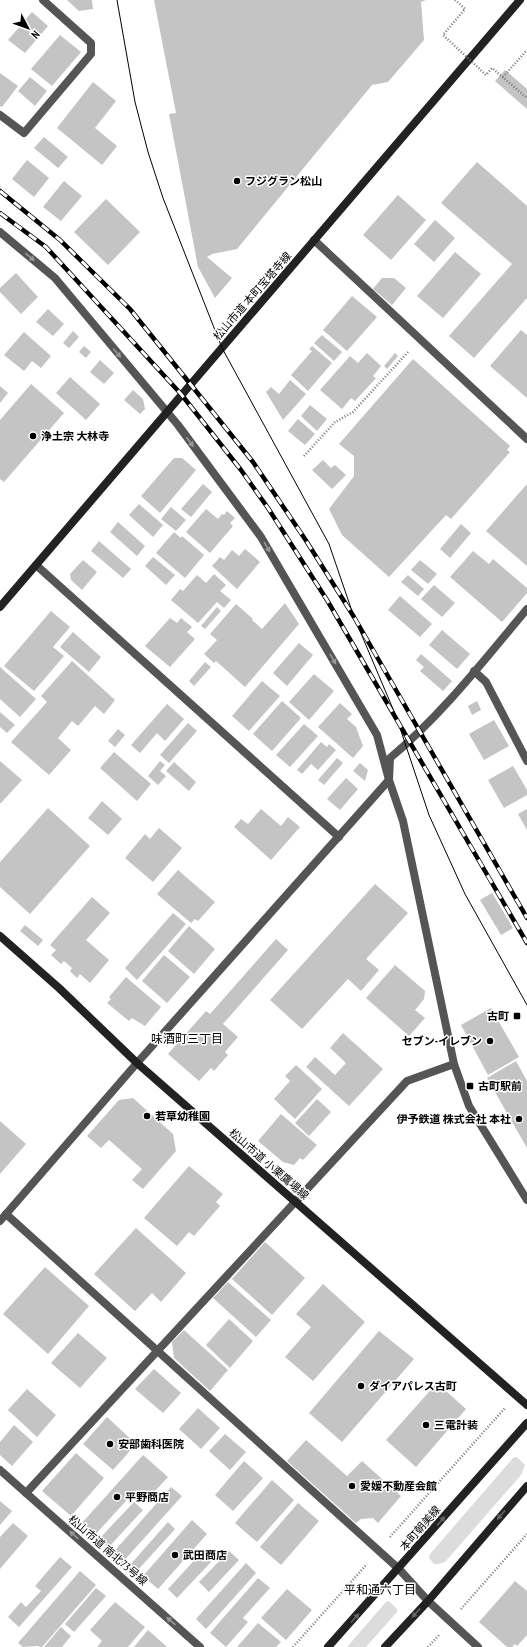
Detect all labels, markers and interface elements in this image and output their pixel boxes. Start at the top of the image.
north arrow [8,8,48,48]
text: N [28,28,43,41]
place label: フジグラン松山 [245,174,322,188]
marker: フジグラン松山 [232,176,242,186]
street label: 松山市道 本町宝塔寺線 [210,249,294,343]
one-way arrow [25,252,34,261]
one-way arrow [113,347,122,358]
place label: 浄土宗 大林寺 [41,429,109,443]
marker: 浄土宗 大林寺 [28,431,38,441]
one-way arrow [186,437,194,448]
one-way arrow [263,541,270,553]
one-way arrow [329,653,336,665]
place label: 古町 [487,1009,509,1023]
marker: 古町 [512,1011,522,1021]
district label: 味酒町三丁目 [151,1031,223,1046]
place label: セブン-イレブン [402,1034,482,1048]
marker: セブン-イレブン [485,1036,495,1046]
place label: 古町駅前 [478,1079,522,1093]
marker: 古町駅前 [465,1081,475,1091]
place label: 若草幼稚園 [155,1109,210,1123]
marker: 若草幼稚園 [142,1111,152,1121]
place label: 伊予鉄道 株式会社 本社 [396,1112,511,1126]
marker: 伊予鉄道 株式会社 本社 [514,1114,524,1124]
street label: 松山市道 小栗鷹場線 [226,1125,312,1203]
place label: ダイアパレス古町 [369,1379,457,1393]
marker: ダイアパレス古町 [356,1381,366,1391]
place label: 三電計装 [434,1418,478,1432]
marker: 三電計装 [421,1420,431,1430]
place label: 安部歯科医院 [118,1437,184,1451]
marker: 安部歯科医院 [105,1439,115,1449]
place label: 愛媛不動産会館 [360,1479,437,1493]
marker: 愛媛不動産会館 [347,1481,357,1491]
place label: 平野商店 [125,1490,169,1504]
marker: 平野商店 [112,1492,122,1502]
street label: 本町朝美線 [397,1503,443,1553]
one-way arrow [497,1510,506,1520]
street label: 松山市道 南北73号線 [66,1512,150,1588]
one-way arrow [436,1516,446,1526]
one-way arrow [69,1530,79,1540]
place label: 武田商店 [183,1548,227,1562]
marker: 武田商店 [170,1550,180,1560]
district label: 平和通六丁目 [344,1582,416,1597]
one-way arrow [411,1608,421,1618]
one-way arrow [350,1613,359,1623]
one-way arrow [166,1617,176,1626]

